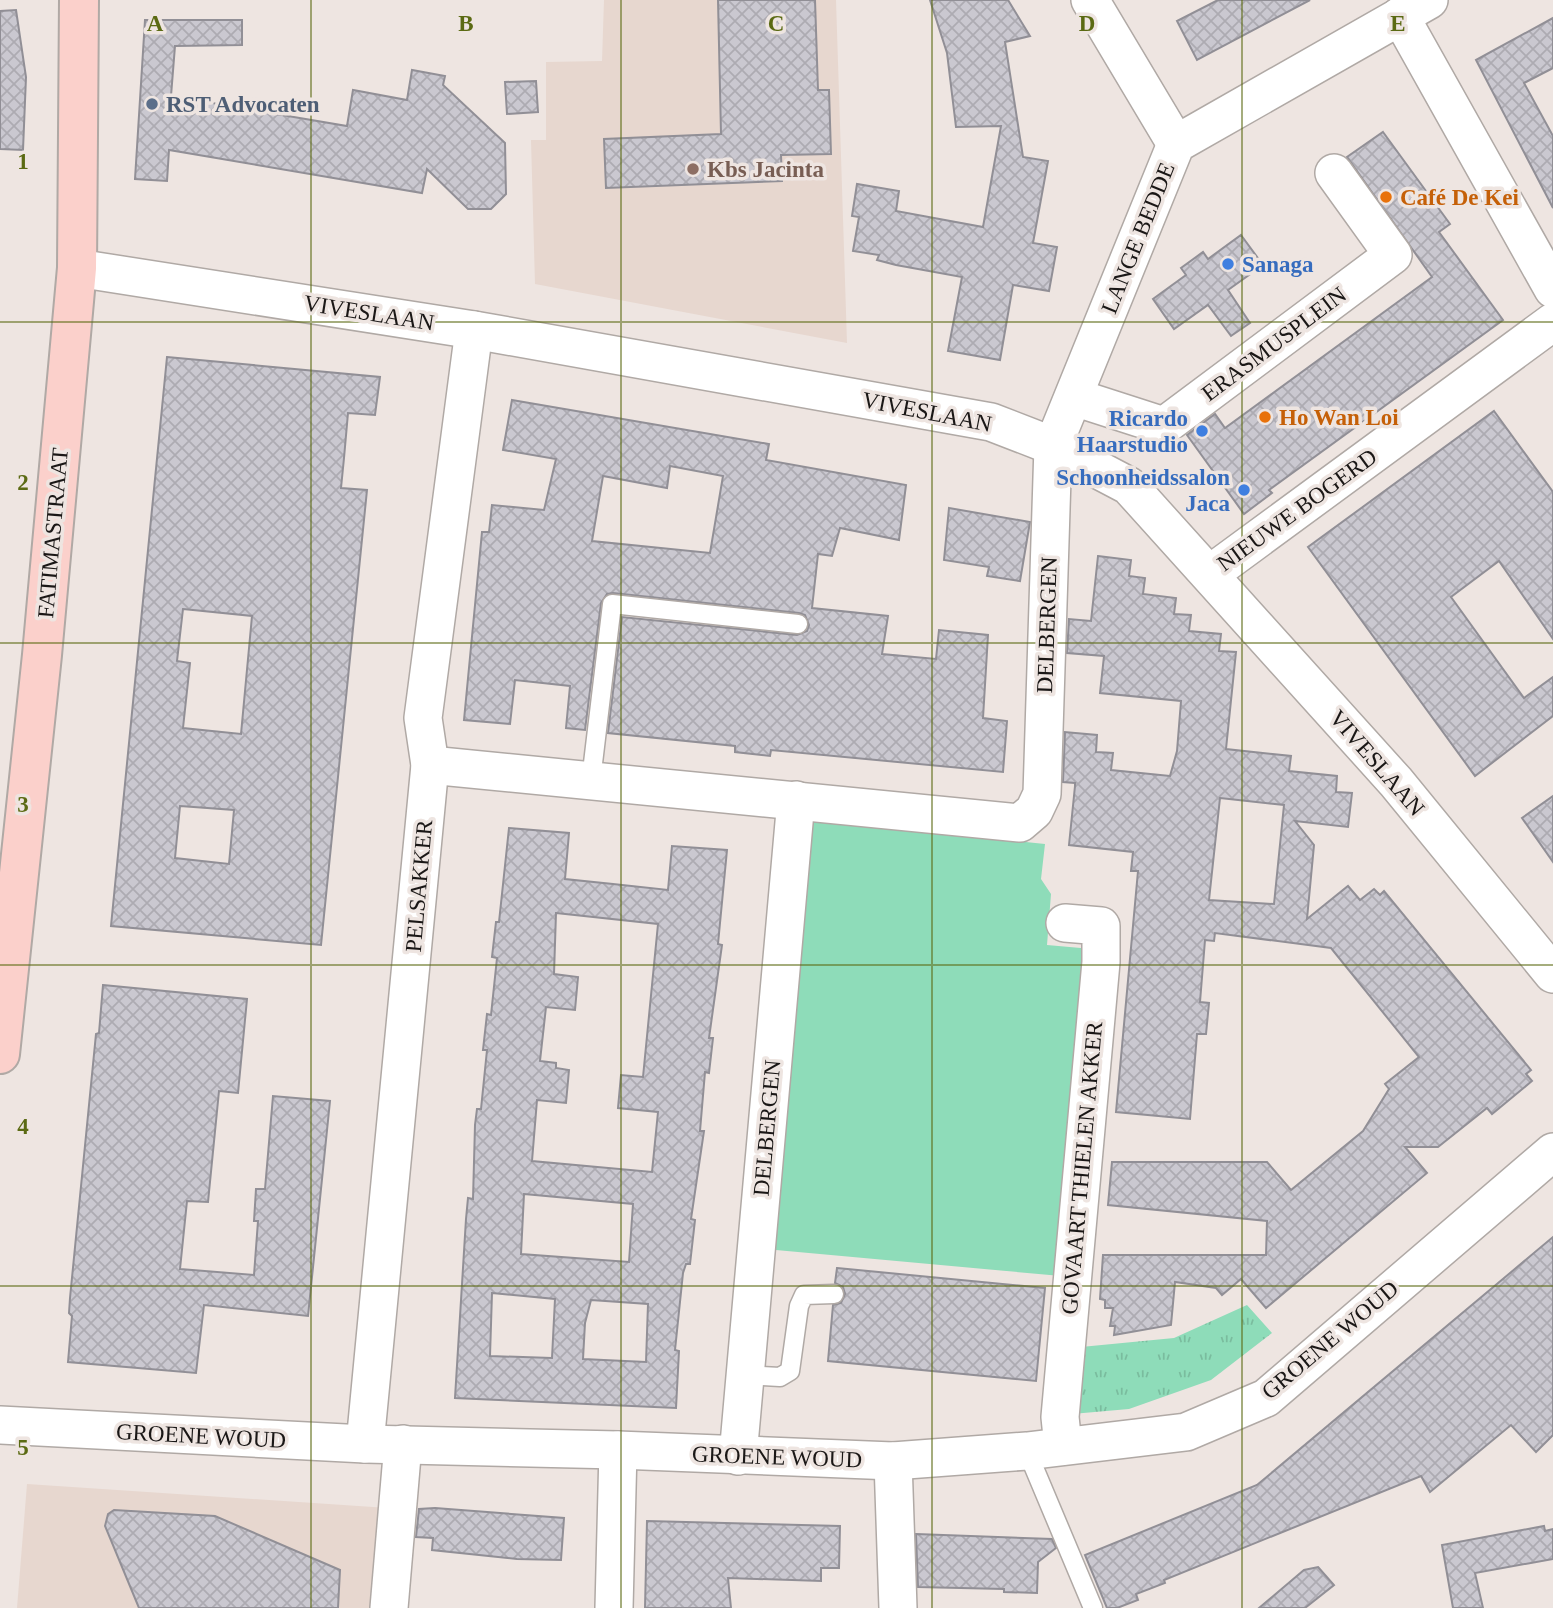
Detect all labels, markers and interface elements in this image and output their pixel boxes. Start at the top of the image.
text: A [147,11,164,36]
text: B [458,11,474,36]
text: C [768,11,784,36]
text: D [1079,11,1095,36]
text: E [1390,11,1406,36]
place label: RST Advocaten [166,92,320,117]
marker: RST Advocaten [144,96,160,112]
text: 1 [17,149,29,174]
place label: Kbs Jacinta [707,157,824,182]
street label: LANGE BEDDE [1096,159,1180,317]
marker: Kbs Jacinta [685,161,701,177]
place label: Café De Kei [1400,185,1519,210]
marker: Café De Kei [1378,189,1394,205]
place label: Sanaga [1242,252,1314,277]
marker: Sanaga [1220,256,1236,272]
street label: ERASMUSPLEIN [1197,281,1351,406]
street label: VIVESLAAN [302,290,436,336]
street label: VIVESLAAN [860,387,994,437]
place label: Ho Wan Loi [1279,405,1399,430]
place label: Ricardo Haarstudio [1077,406,1188,457]
marker: Ho Wan Loi [1257,409,1273,425]
marker: Ricardo Haarstudio [1194,423,1210,439]
street label: NIEUWE BOGERD [1212,444,1382,576]
street label: FATIMASTRAAT [33,447,73,619]
place label: Schoonheidssalon Jaca [1056,465,1230,516]
text: 2 [17,470,29,495]
marker: Schoonheidssalon Jaca [1236,482,1252,498]
street label: DELBERGEN [1032,556,1062,694]
street label: VIVESLAAN [1324,705,1430,821]
text: 3 [17,792,29,817]
street label: PELSAKKER [401,818,437,953]
street label: GOVAART THIELEN AKKER [1057,1020,1107,1315]
street label: DELBERGEN [749,1058,785,1197]
text: 4 [17,1114,29,1139]
street label: GROENE WOUD [1257,1276,1403,1404]
street label: GROENE WOUD [115,1419,287,1453]
text: 5 [17,1435,29,1460]
street label: GROENE WOUD [692,1442,862,1472]

